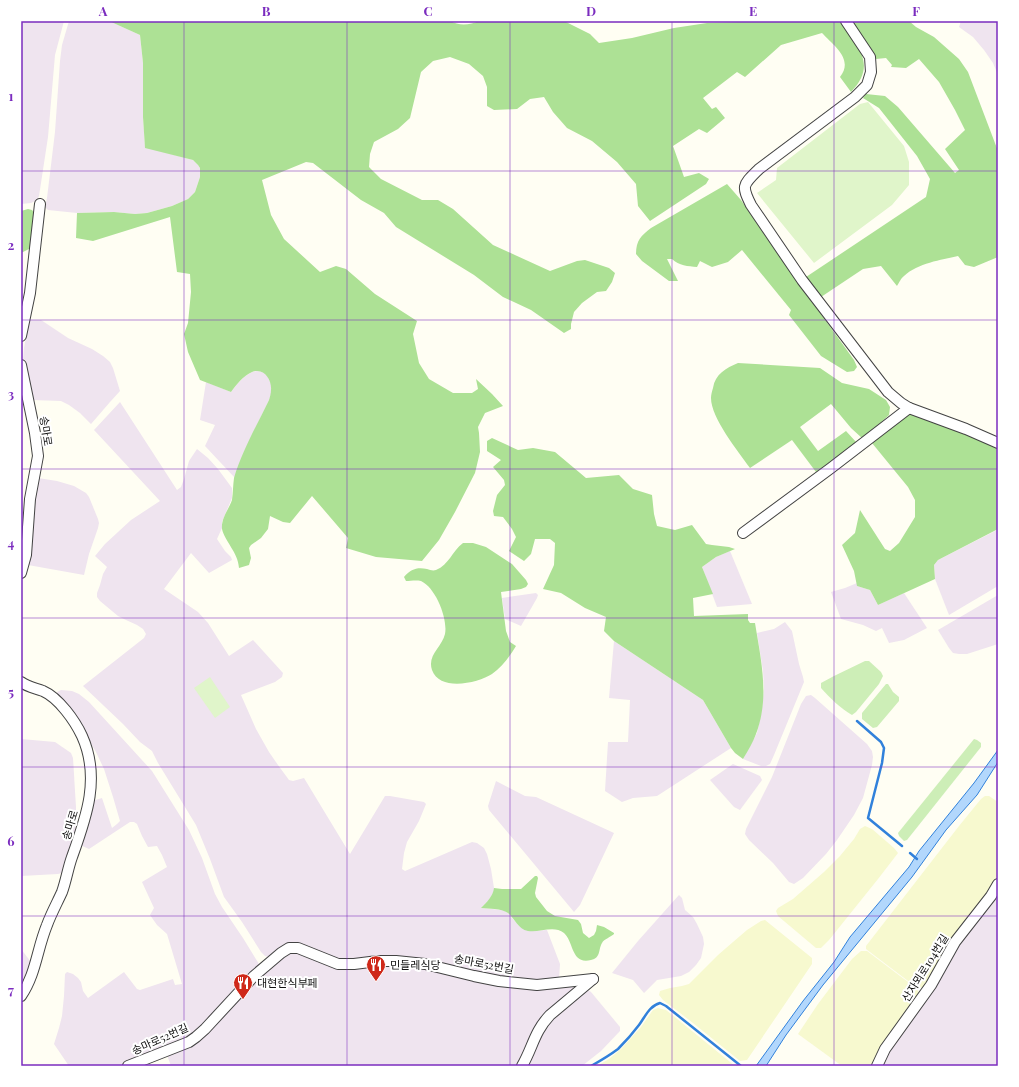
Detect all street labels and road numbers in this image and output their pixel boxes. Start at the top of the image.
street label: 송마로 [37,415,56,447]
street label: 송마로 [58,808,81,842]
street label: 산자뫼로104번길 [898,931,951,1004]
street label: 송마로52번길 [453,950,515,977]
street label: 송마로52번길 [129,1019,190,1058]

